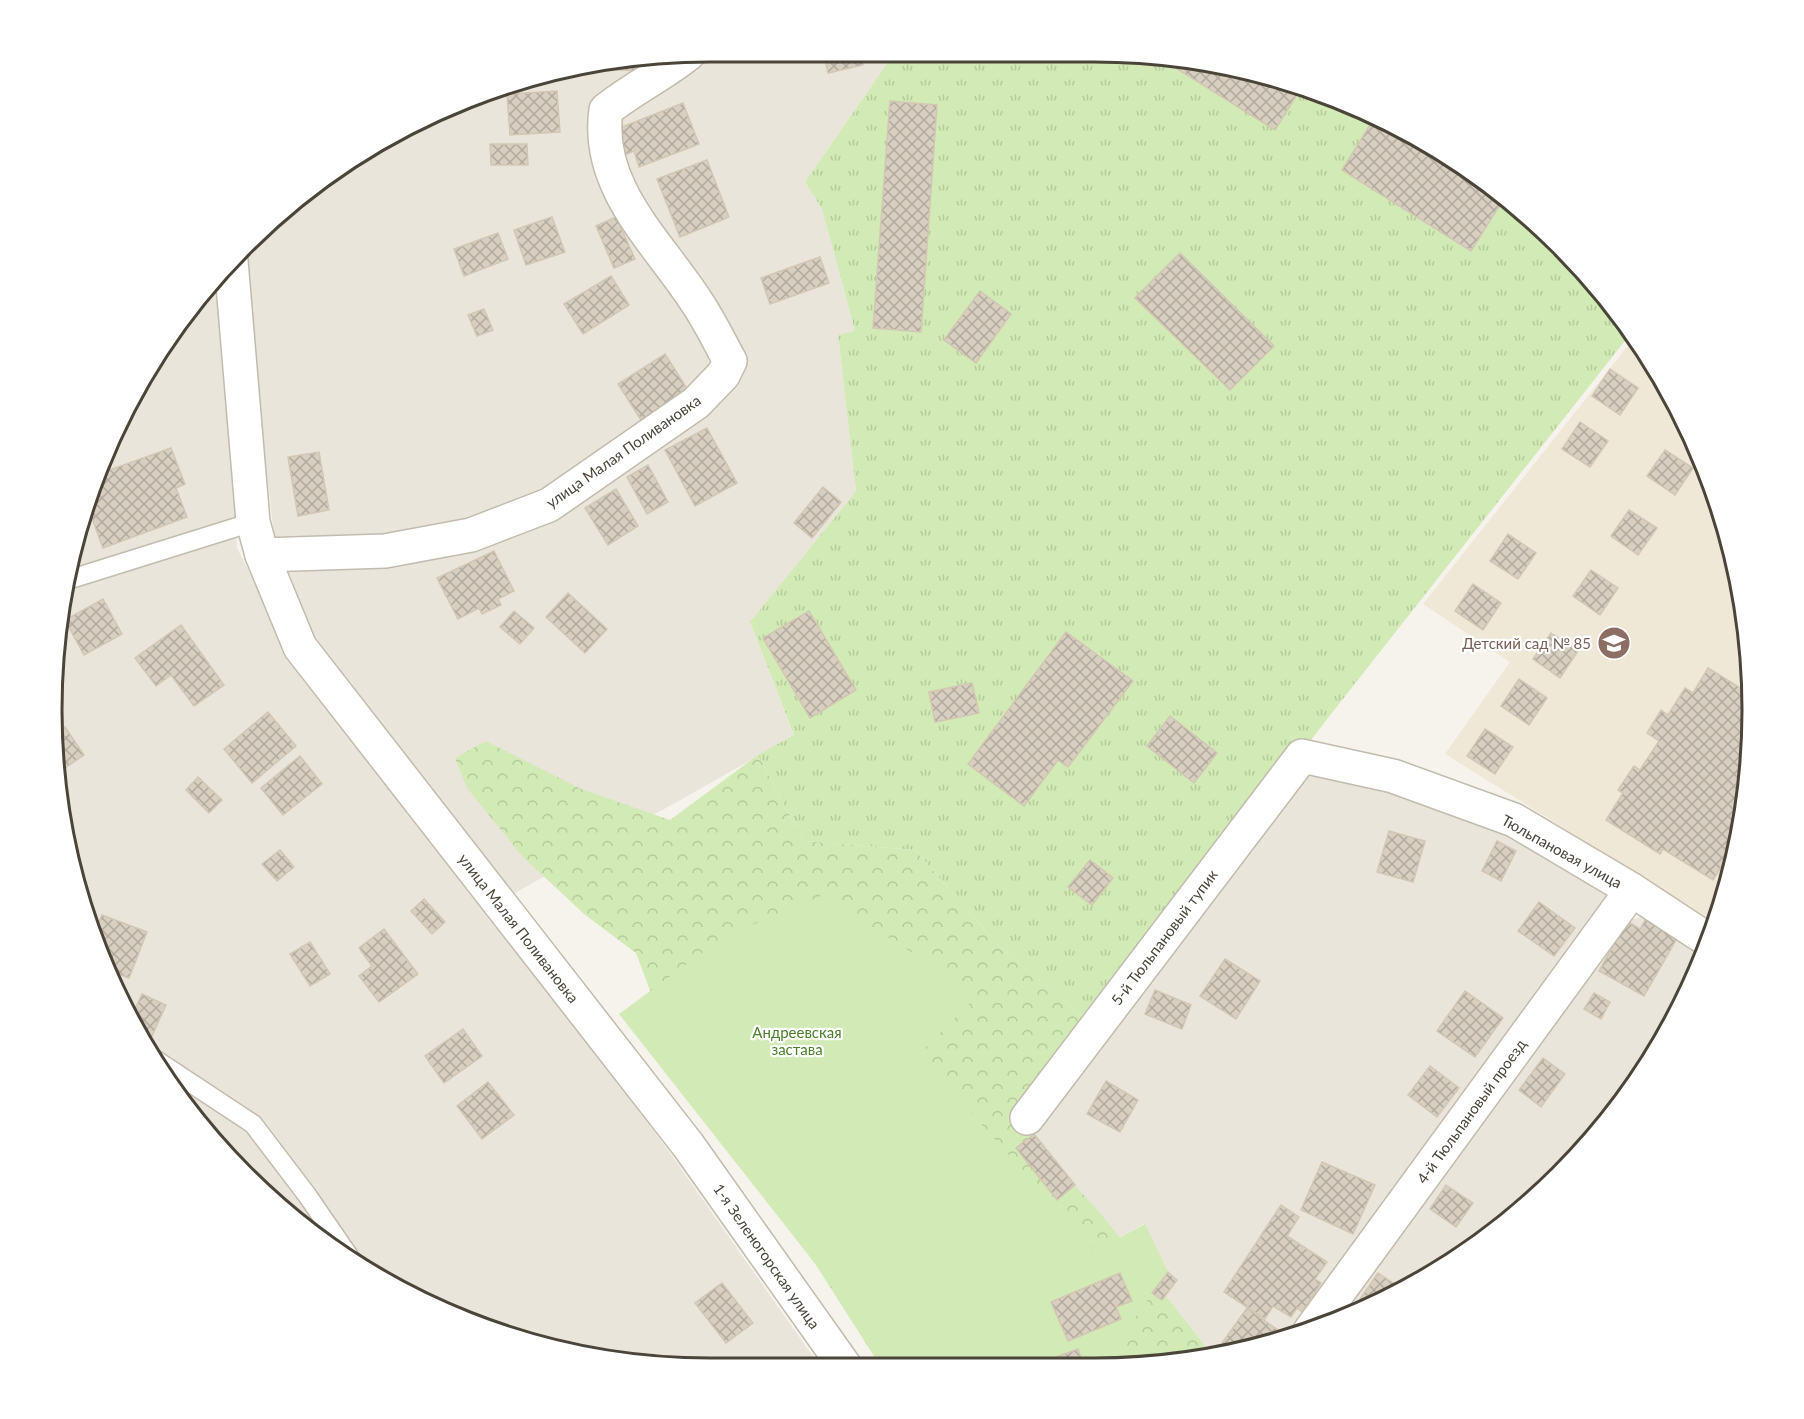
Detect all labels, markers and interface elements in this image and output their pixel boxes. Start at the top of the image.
street label: улица Малая Поливановка [542,391,704,511]
school or university icon: Детский сад № 85 [1596,625,1632,661]
place label: Детский сад № 85 [1462,634,1591,652]
street label: Тюльпановая улица [1499,810,1625,892]
street label: улица Малая Поливановка [455,850,583,1006]
street label: 5-й Тюльпановый тупик [1107,865,1221,1008]
park label: Андреевская застава [752,1023,842,1058]
street label: 4-й Тюльпановый проезд [1413,1035,1529,1187]
street label: 1-я Зеленогорская улица [710,1180,824,1332]

